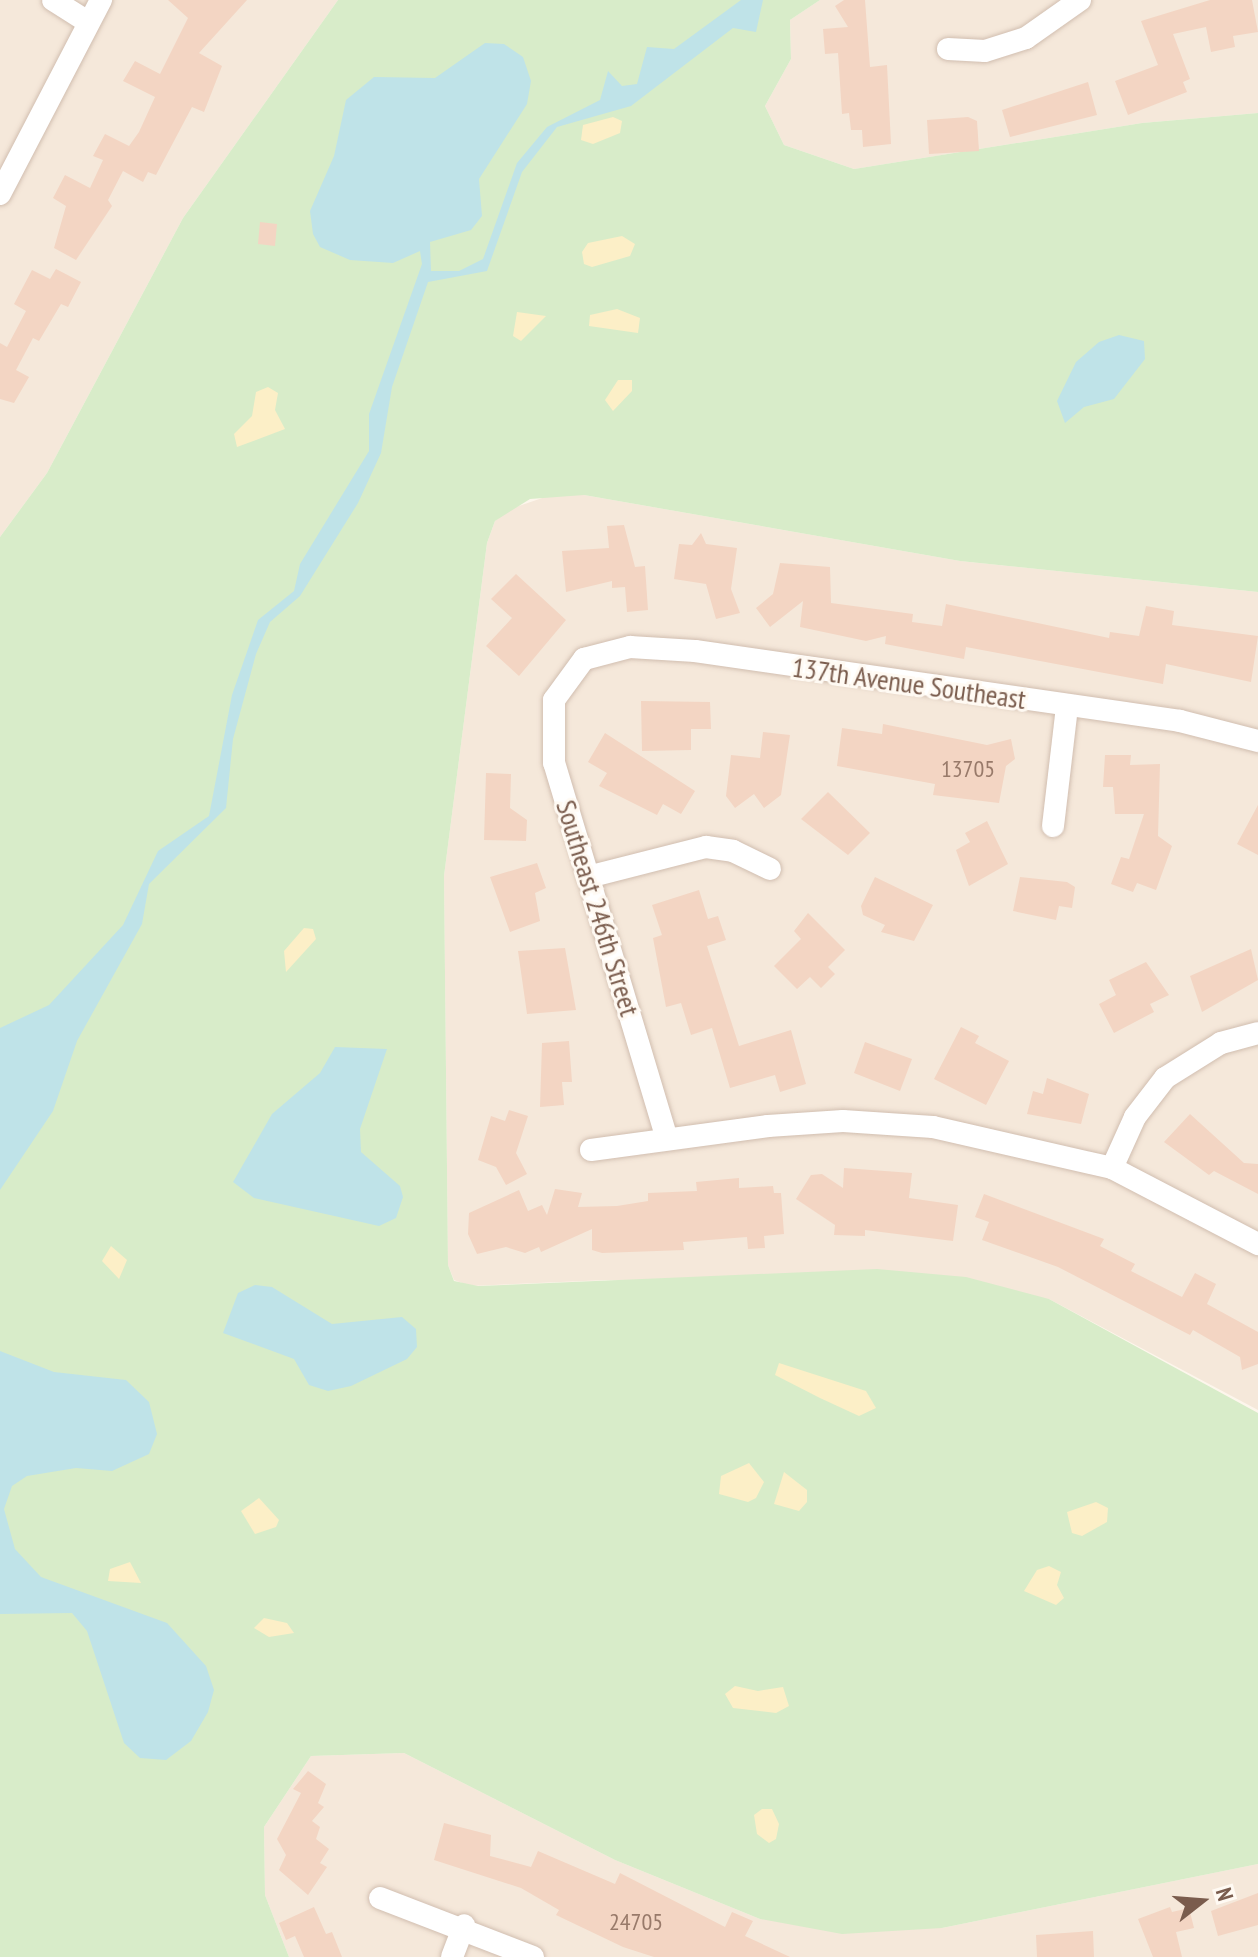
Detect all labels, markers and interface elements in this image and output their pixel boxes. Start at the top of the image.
street label: 137th Avenue Southeast [790,650,1028,716]
house number: 13705 [941,755,995,783]
street label: Southeast 246th Street [549,796,647,1020]
north arrow [1162,1861,1242,1941]
text: N [1210,1884,1240,1904]
house number: 24705 [609,1908,663,1936]

